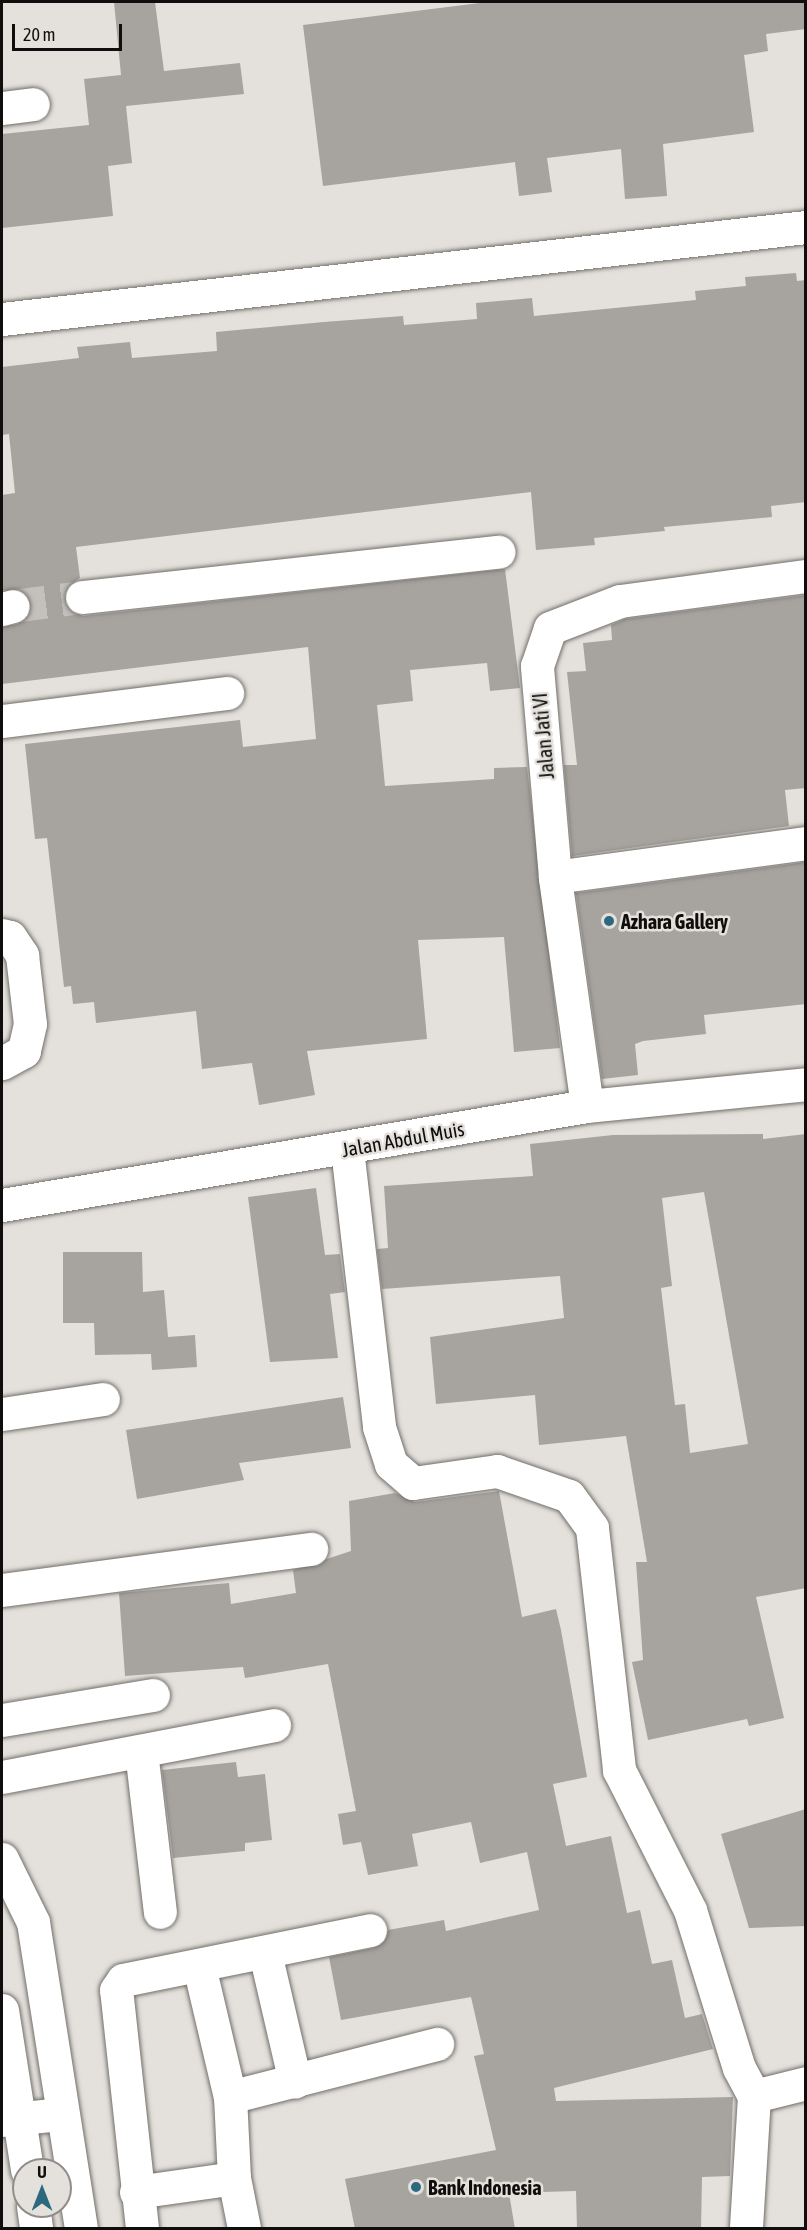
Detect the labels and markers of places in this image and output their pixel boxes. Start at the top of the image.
place label: Azhara Gallery [621,909,728,933]
marker: Azhara Gallery [602,914,616,928]
place label: Bank Indonesia [428,2175,541,2199]
marker: Bank Indonesia [409,2180,423,2194]

